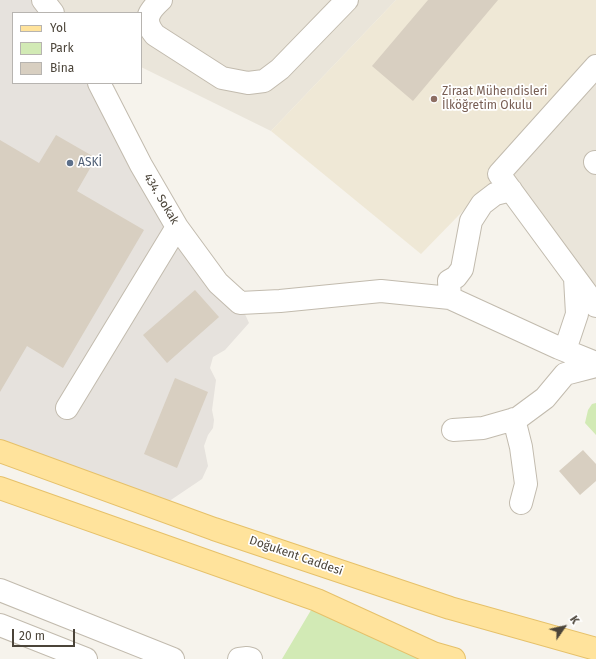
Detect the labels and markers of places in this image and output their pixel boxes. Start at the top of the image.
place label: Ziraat Mühendisleri İlköğretim Okulu [442,85,547,113]
marker: Ziraat Mühendisleri İlköğretim Okulu [429,94,439,104]
place label: ASKİ [78,156,102,170]
marker: ASKİ [65,158,75,168]

